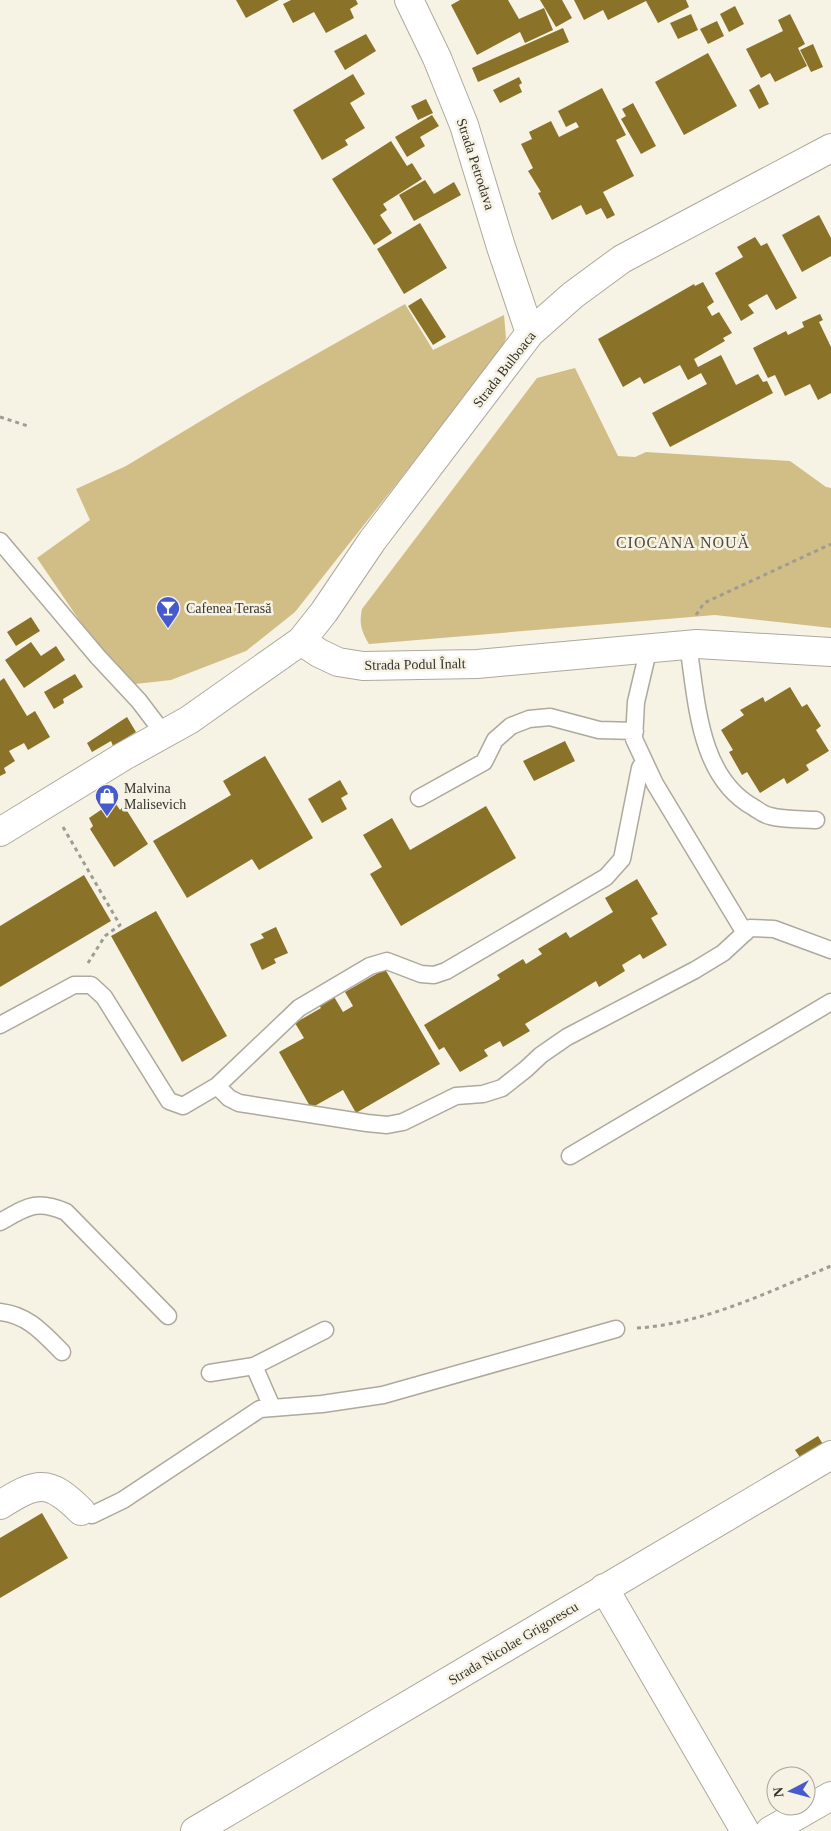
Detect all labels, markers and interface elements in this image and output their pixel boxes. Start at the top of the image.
street label: Strada Petrodava [454,117,498,213]
street label: Strada Bulboaca [470,328,539,410]
district label: CIOCANA NOUĂ [616,533,750,551]
bar icon: Cafenea Terasă [155,595,181,629]
place label: Cafenea Terasă [186,601,272,616]
street label: Strada Podul Înalt [364,655,466,673]
place label: Malvina Malisevich [124,781,186,812]
shop icon: Malvina Malisevich [94,783,120,817]
street label: Strada Nicolae Grigorescu [446,1599,581,1688]
north arrow [766,1766,816,1816]
text: N [771,1786,787,1798]

